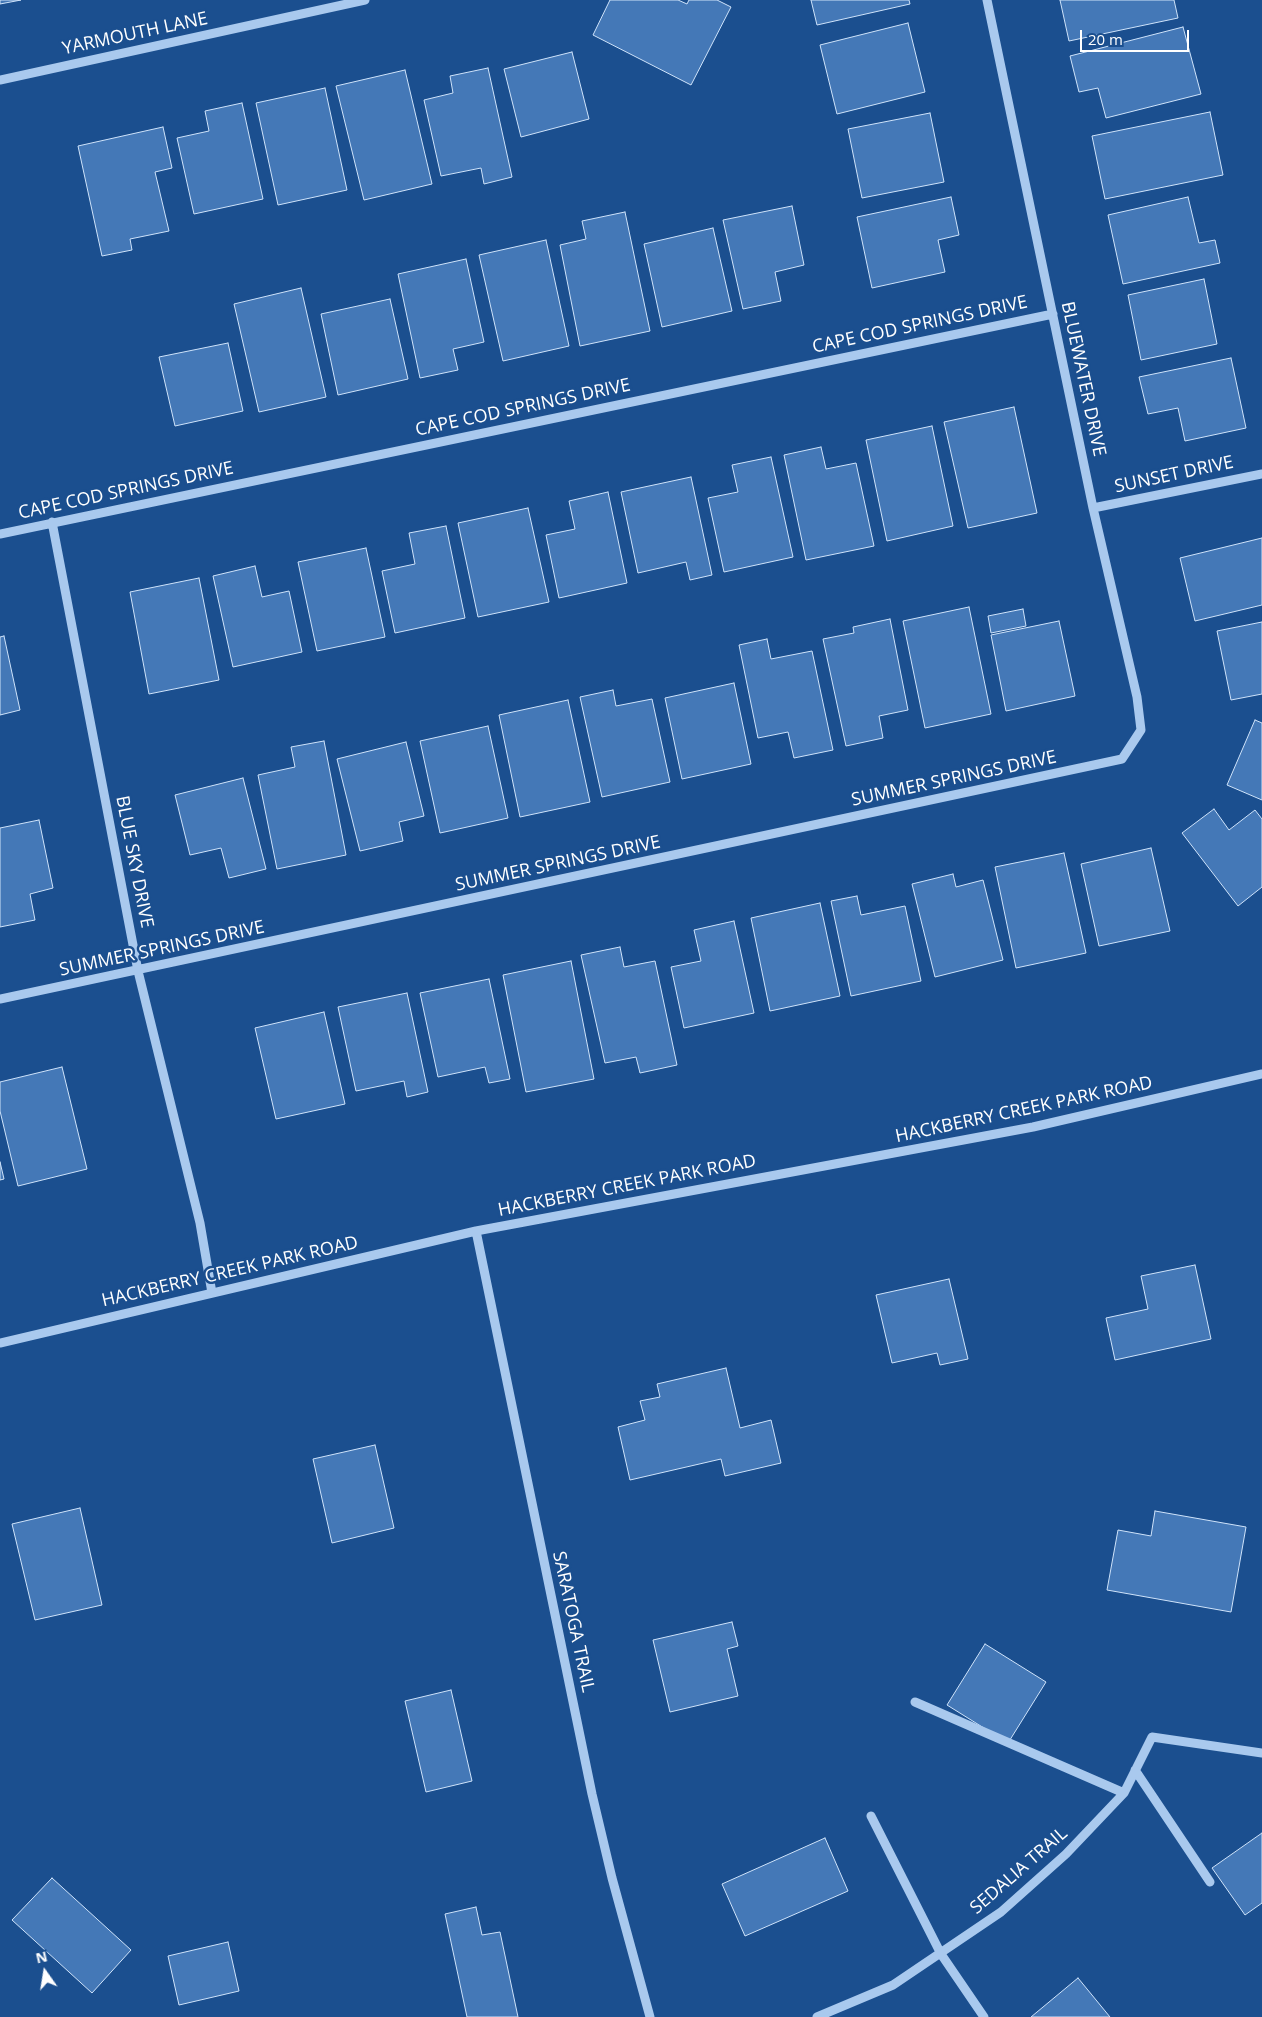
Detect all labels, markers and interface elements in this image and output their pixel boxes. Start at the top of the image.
street label: YARMOUTH LANE [60,8,210,60]
scale bar [1082,20,1191,52]
text: 20 m [1088,29,1123,49]
street label: CAPE COD SPRINGS DRIVE [811,292,1029,358]
street label: BLUEWATER DRIVE [1056,300,1110,458]
street label: CAPE COD SPRINGS DRIVE [414,375,632,441]
street label: SUNSET DRIVE [1113,452,1235,498]
street label: CAPE COD SPRINGS DRIVE [17,458,235,524]
street label: SUMMER SPRINGS DRIVE [849,747,1059,811]
street label: BLUE SKY DRIVE [111,794,157,930]
street label: SUMMER SPRINGS DRIVE [453,832,663,896]
street label: SUMMER SPRINGS DRIVE [57,917,267,981]
street label: HACKBERRY CREEK PARK ROAD [893,1072,1155,1148]
street label: HACKBERRY CREEK PARK ROAD [496,1150,758,1222]
street label: HACKBERRY CREEK PARK ROAD [100,1232,360,1312]
street label: SARATOGA TRAIL [548,1550,598,1694]
street label: SEDALIA TRAIL [966,1823,1072,1919]
text: N [34,1946,49,1967]
north arrow [20,1947,70,1997]

